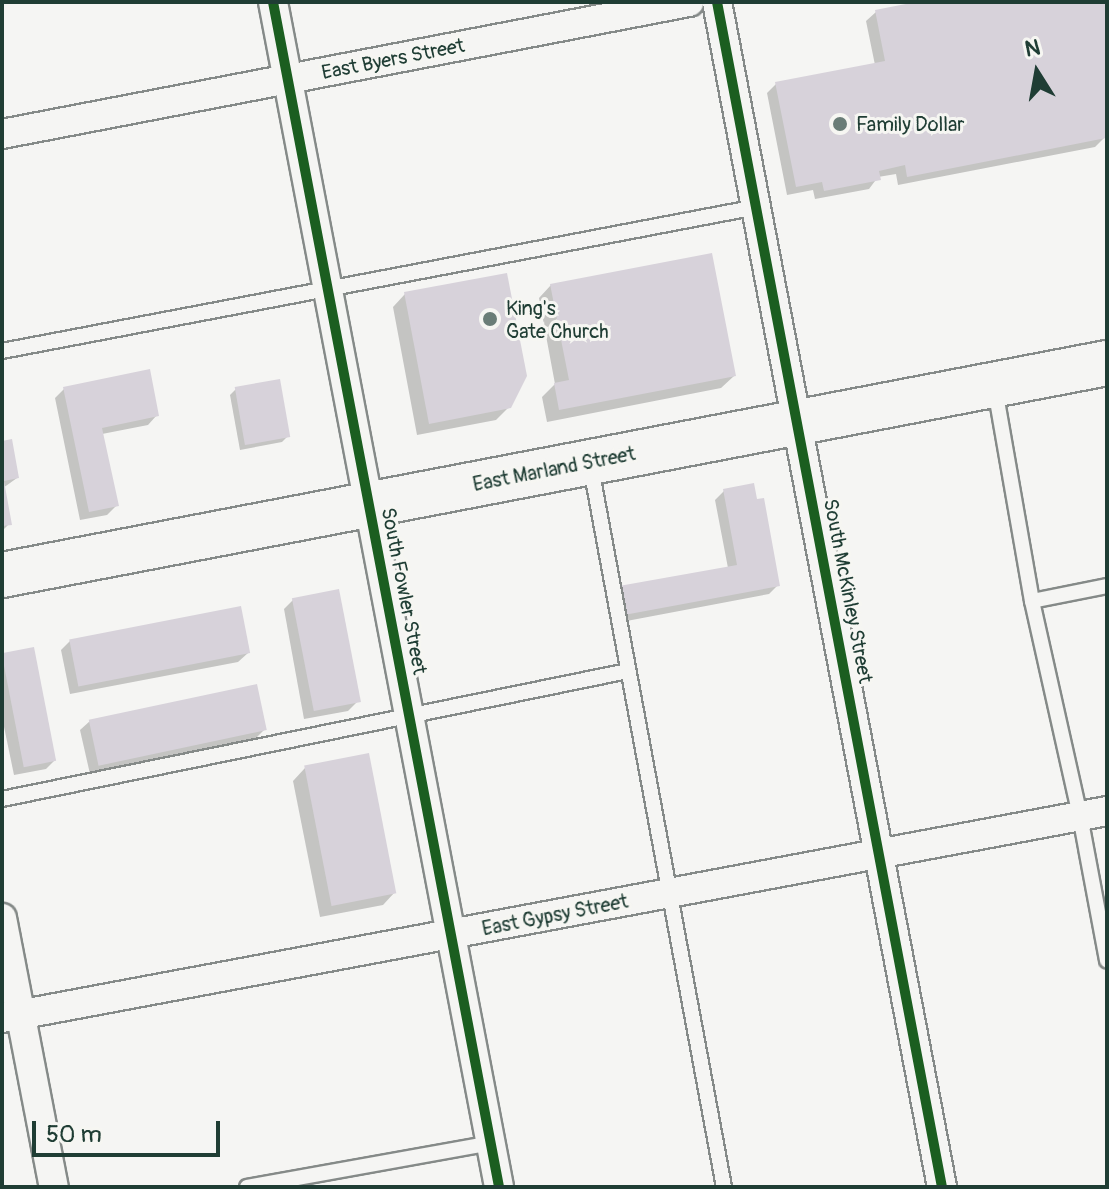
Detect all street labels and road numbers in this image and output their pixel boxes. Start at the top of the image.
street label: East Byers Street [319,33,467,85]
street label: East Marland Street [471,441,637,497]
street label: South McKinley Street [818,497,878,685]
street label: South Fowler Street [376,505,432,677]
street label: East Gypsy Street [480,889,630,941]

